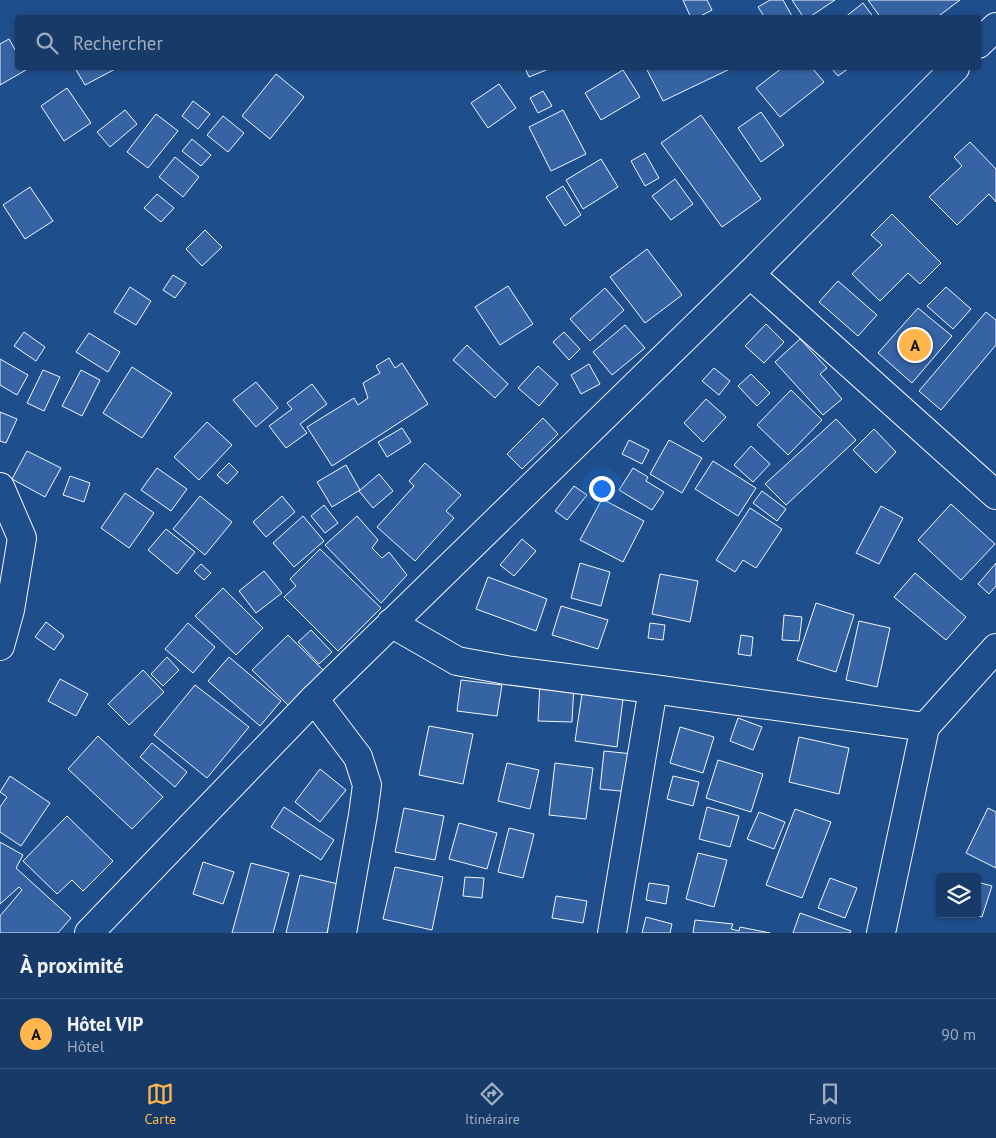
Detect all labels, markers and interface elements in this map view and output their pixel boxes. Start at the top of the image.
search box [15,15,981,70]
icon: search [33,29,61,57]
text: Rechercher [73,31,163,55]
pin: A [899,326,931,364]
your location [589,476,615,502]
map controls [936,873,981,918]
button: layers [936,873,981,918]
text: À proximité [20,952,124,979]
text: Hôtel VIP [67,1012,143,1036]
text: A [31,1024,41,1044]
text: 90 m [941,1024,976,1044]
text: Hôtel [67,1036,104,1056]
tab: Carte [145,1080,176,1128]
tab: Itinéraire [465,1080,520,1128]
tab: Favoris [809,1080,851,1128]

